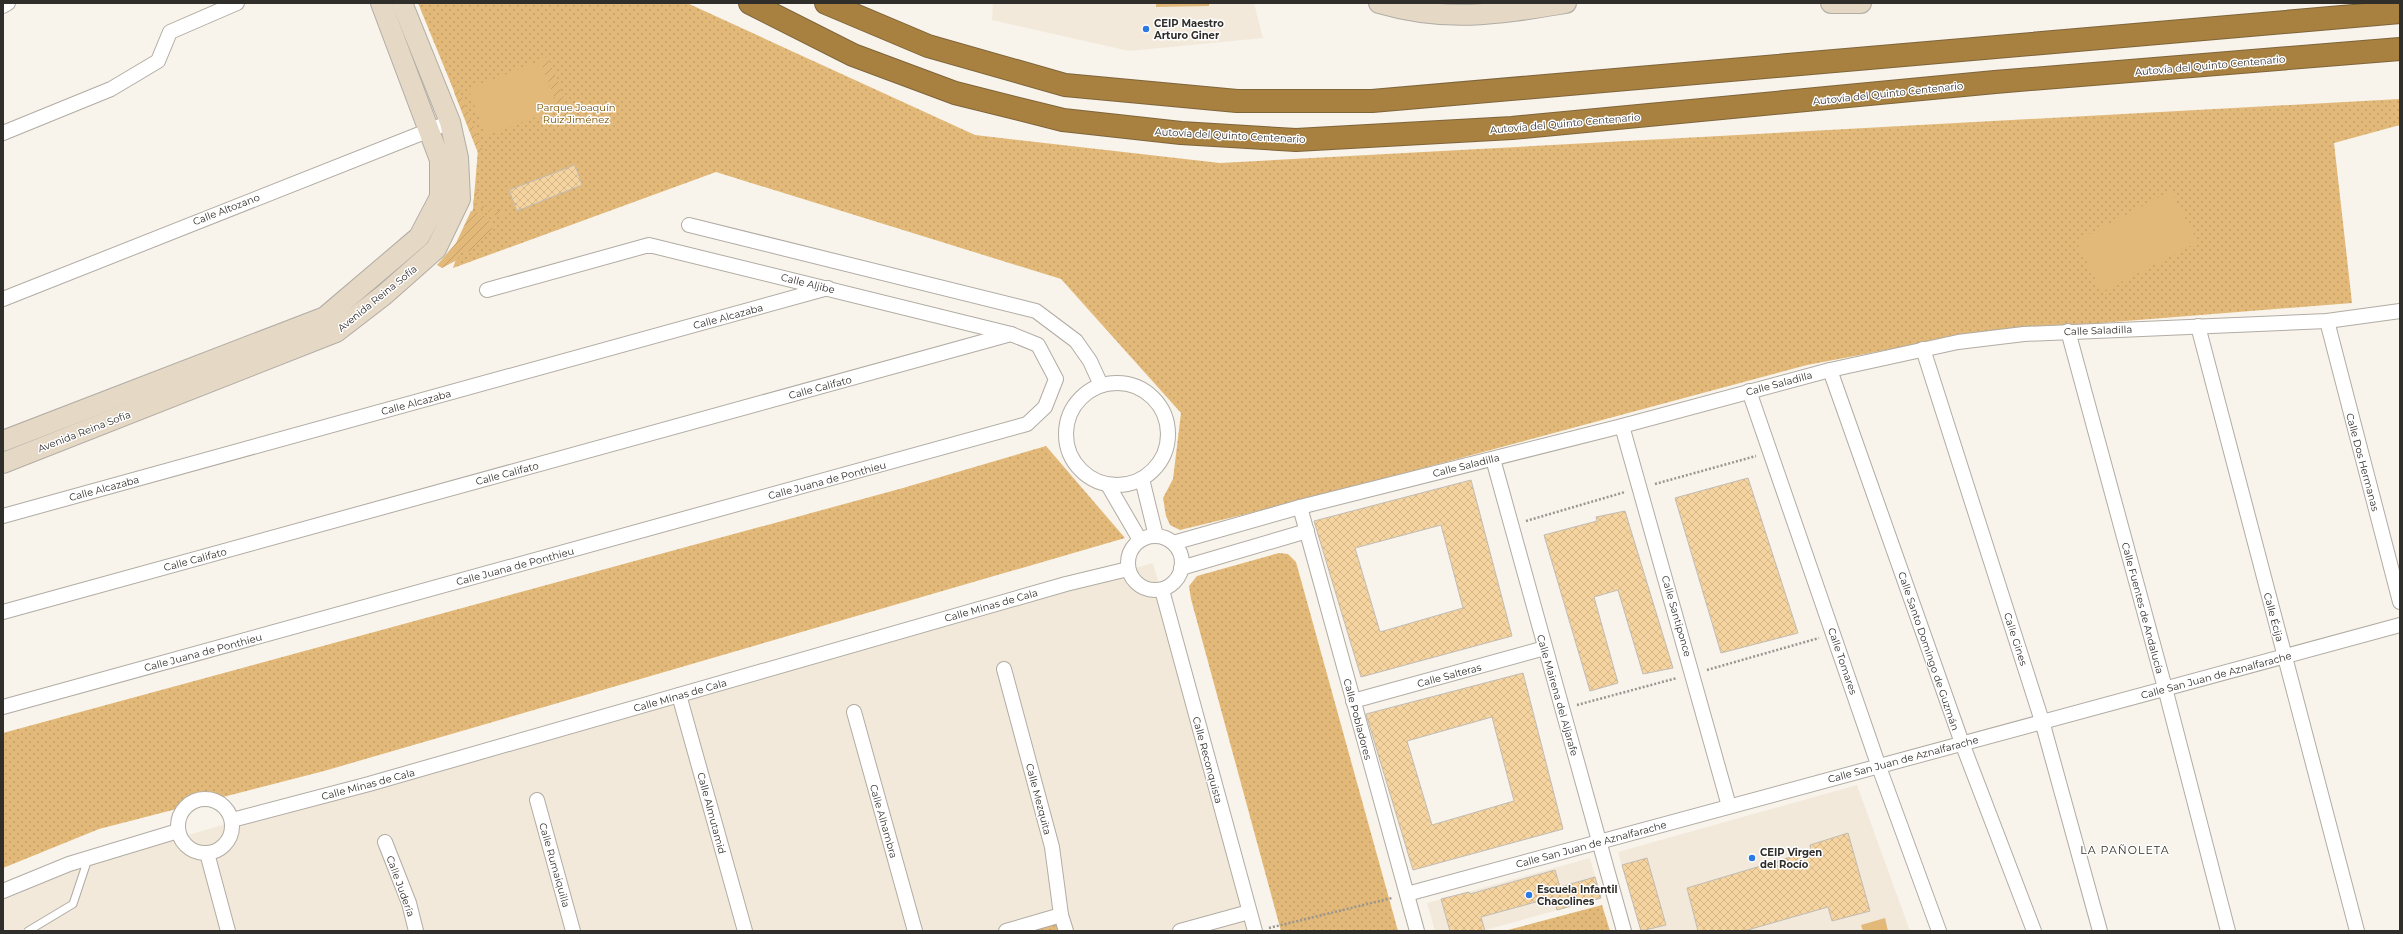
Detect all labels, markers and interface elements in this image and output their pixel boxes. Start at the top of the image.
place label: CEIP Maestro Arturo Giner [1153,17,1224,42]
marker: CEIP Maestro Arturo Giner [1141,24,1151,34]
street label: Autovía del Quinto Centenario [2134,52,2286,79]
street label: Autovía del Quinto Centenario [1812,79,1964,108]
park label: Parque Joaquín Ruiz Jiménez [536,101,616,126]
street label: Autovía del Quinto Centenario [1489,110,1641,137]
street label: Autovía del Quinto Centenario [1154,125,1306,146]
street label: Calle Altozano [191,191,262,228]
street label: Avenida Reina Sofía [335,262,420,334]
street label: Calle Aljibe [780,271,836,296]
street label: Calle Alcazaba [692,301,765,332]
street label: Calle Saladilla [2064,323,2132,338]
street label: Calle Saladilla [1744,368,1814,399]
street label: Calle Califato [787,373,853,402]
street label: Calle Alcazaba [380,387,453,418]
street label: Avenida Reina Sofía [36,408,133,455]
street label: Calle Dos Hermanas [2343,412,2382,513]
street label: Calle Saladilla [1431,451,1501,480]
street label: Calle Juana de Ponthieu [767,458,888,503]
street label: Calle Califato [474,459,540,488]
street label: Calle Alcazaba [68,473,141,504]
street label: Calle Fuentes de Andalucía [2119,541,2166,675]
street label: Calle Juana de Ponthieu [455,544,576,589]
street label: Calle Califato [162,545,228,574]
street label: Calle Santo Domingo de Guzmán [1895,570,1962,732]
street label: Calle Santiponce [1659,574,1694,658]
street label: Calle Minas de Cala [943,586,1039,625]
street label: Calle Écija [2261,591,2286,643]
street label: Calle Gines [2001,611,2030,667]
street label: Calle Tomares [1825,626,1860,696]
street label: Calle Juana de Ponthieu [143,630,264,675]
street label: Calle Mairena del Aljarafe [1534,633,1581,757]
street label: Calle San Juan de Aznalfarache [2139,649,2293,702]
street label: Calle Salteras [1416,661,1483,690]
street label: Calle Minas de Cala [632,676,728,715]
street label: Calle Pobladores [1340,677,1375,761]
street label: Calle Reconquista [1190,715,1225,805]
street label: Calle San Juan de Aznalfarache [1826,733,1980,786]
street label: Calle Mezquita [1023,762,1054,836]
street label: Calle Minas de Cala [320,766,416,803]
street label: Calle Almutamid [694,771,729,855]
street label: Calle Alhambra [867,783,900,860]
street label: Calle San Juan de Aznalfarache [1514,818,1668,871]
street label: Calle Rumaiquilla [536,821,573,909]
district label: LA PAÑOLETA [2080,843,2170,857]
place label: CEIP Virgen del Rocío [1760,846,1822,871]
marker: CEIP Virgen del Rocío [1747,853,1757,863]
street label: Calle Judería [383,854,418,918]
place label: Escuela Infantil Chacolines [1537,883,1618,908]
marker: Escuela Infantil Chacolines [1524,890,1534,900]

